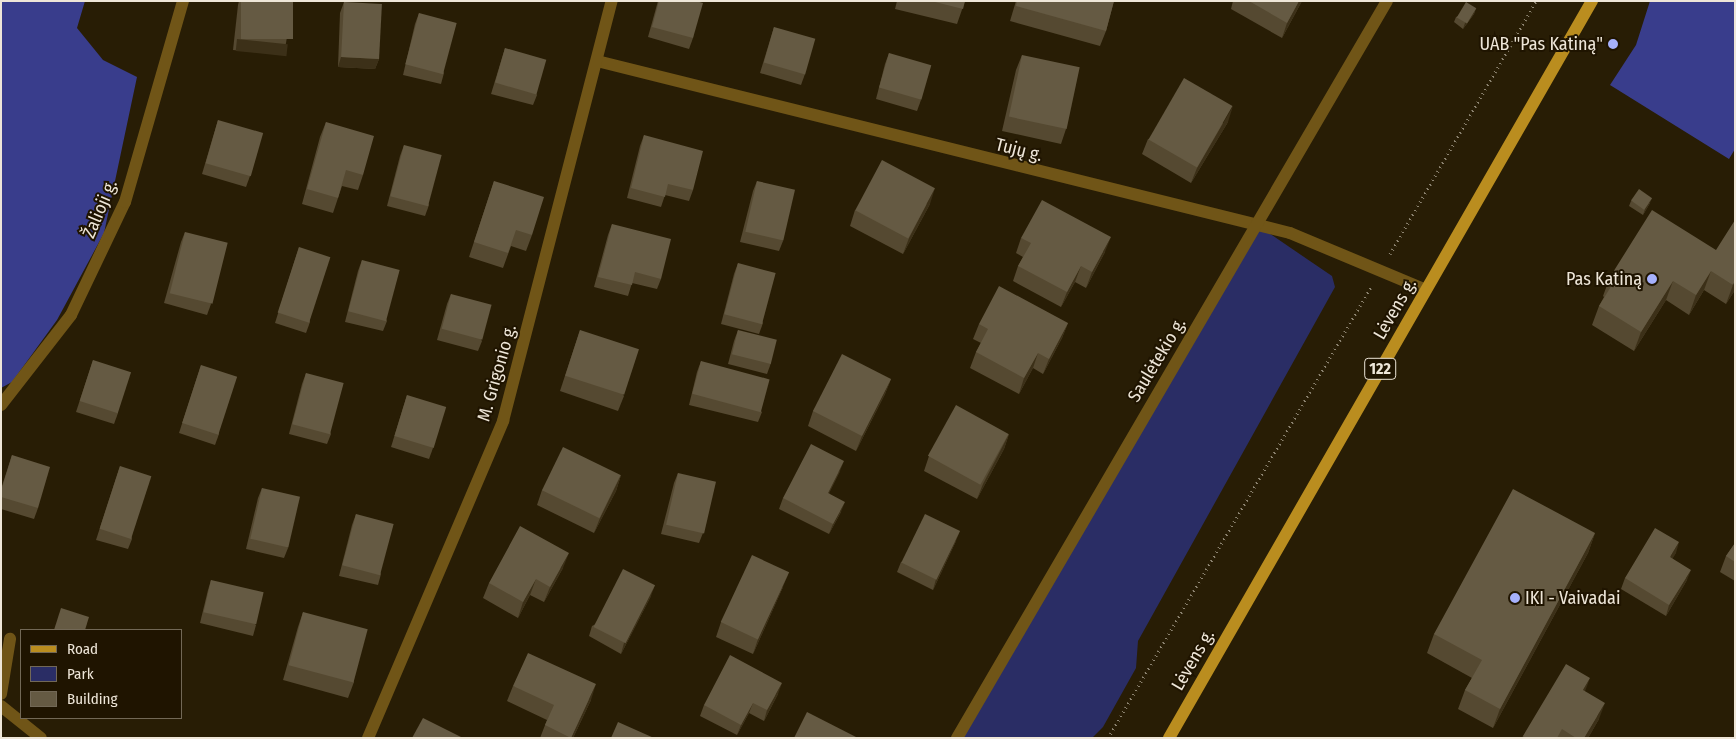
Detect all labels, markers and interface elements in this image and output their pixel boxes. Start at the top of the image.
place label: UAB "Pas Katiną" [1480,33,1603,55]
marker: UAB "Pas Katiną" [1607,38,1619,50]
street label: Tujų g. [993,134,1045,166]
street label: Žalioji g. [78,177,122,241]
place label: Pas Katiną [1566,268,1642,290]
marker: Pas Katiną [1646,273,1658,285]
street label: Lėvens g. [1369,275,1421,343]
street label: Saulėtekio g. [1124,314,1190,406]
street label: M. Grigonio g. [473,322,521,424]
road number: 122 [1364,356,1396,382]
place label: IKI - Vaivadai [1525,587,1620,609]
marker: IKI - Vaivadai [1509,592,1521,604]
street label: Lėvens g. [1167,626,1219,694]
legend [20,629,182,719]
text: Road [67,640,98,658]
text: Park [67,665,94,683]
text: Building [67,690,118,708]

